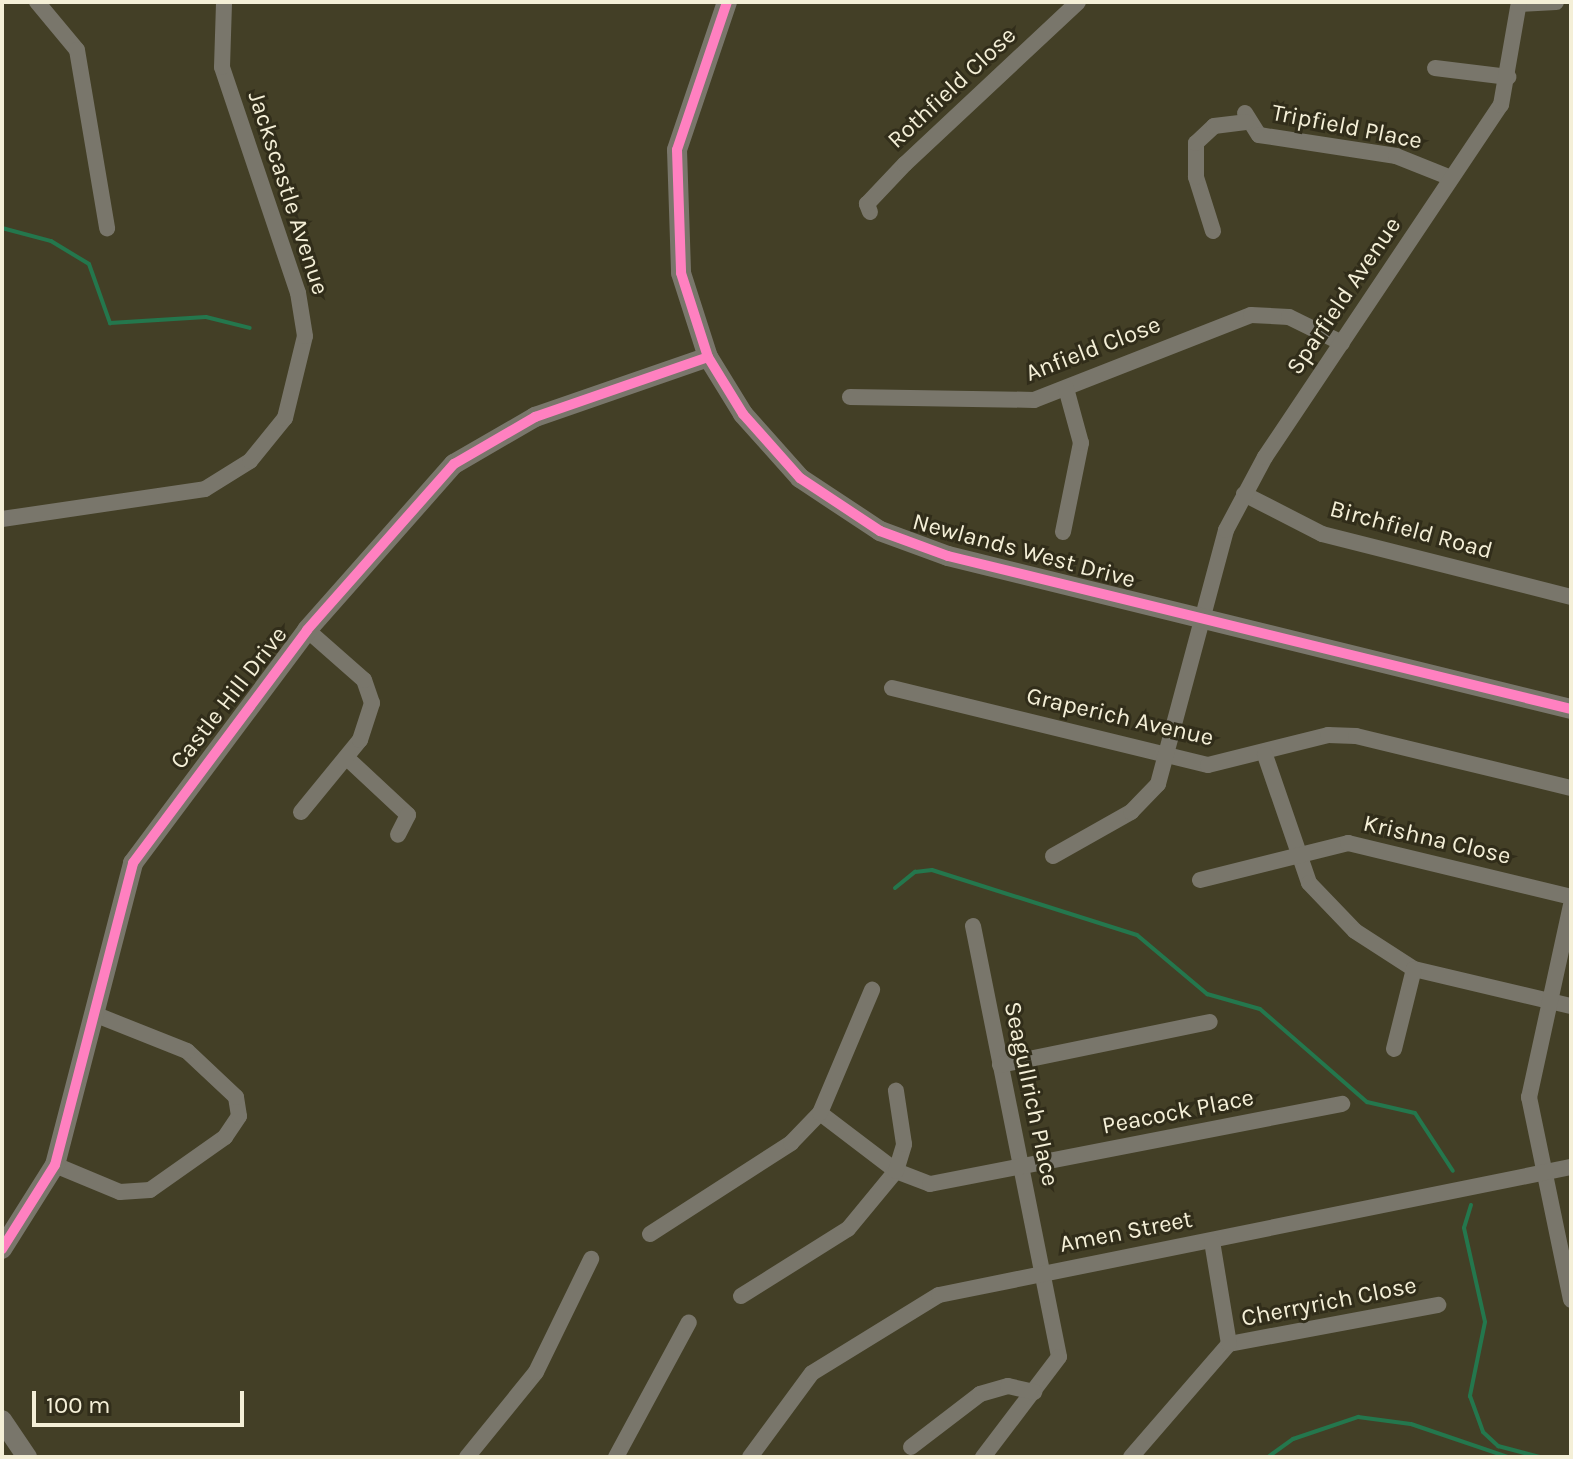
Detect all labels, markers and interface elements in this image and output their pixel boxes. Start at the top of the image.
street label: Rothfield Close [882,21,1022,155]
street label: Jackscastle Avenue [241,88,335,298]
street label: Tripfield Place [1269,98,1425,156]
street label: Sparfield Avenue [1281,212,1407,380]
street label: Anfield Close [1022,310,1164,388]
street label: Birchfield Road [1327,494,1495,566]
street label: Newlands West Drive [909,507,1139,595]
street label: Castle Hill Drive [164,621,294,775]
street label: Graperich Avenue [1024,681,1216,753]
street label: Krishna Close [1360,809,1514,871]
street label: Seagullrich Place [997,999,1065,1189]
street label: Peacock Place [1100,1083,1256,1141]
street label: Amen Street [1057,1205,1195,1259]
street label: Cherryrich Close [1239,1271,1419,1333]
scale bar [36,1375,248,1425]
text: 100 m [46,1391,111,1419]

